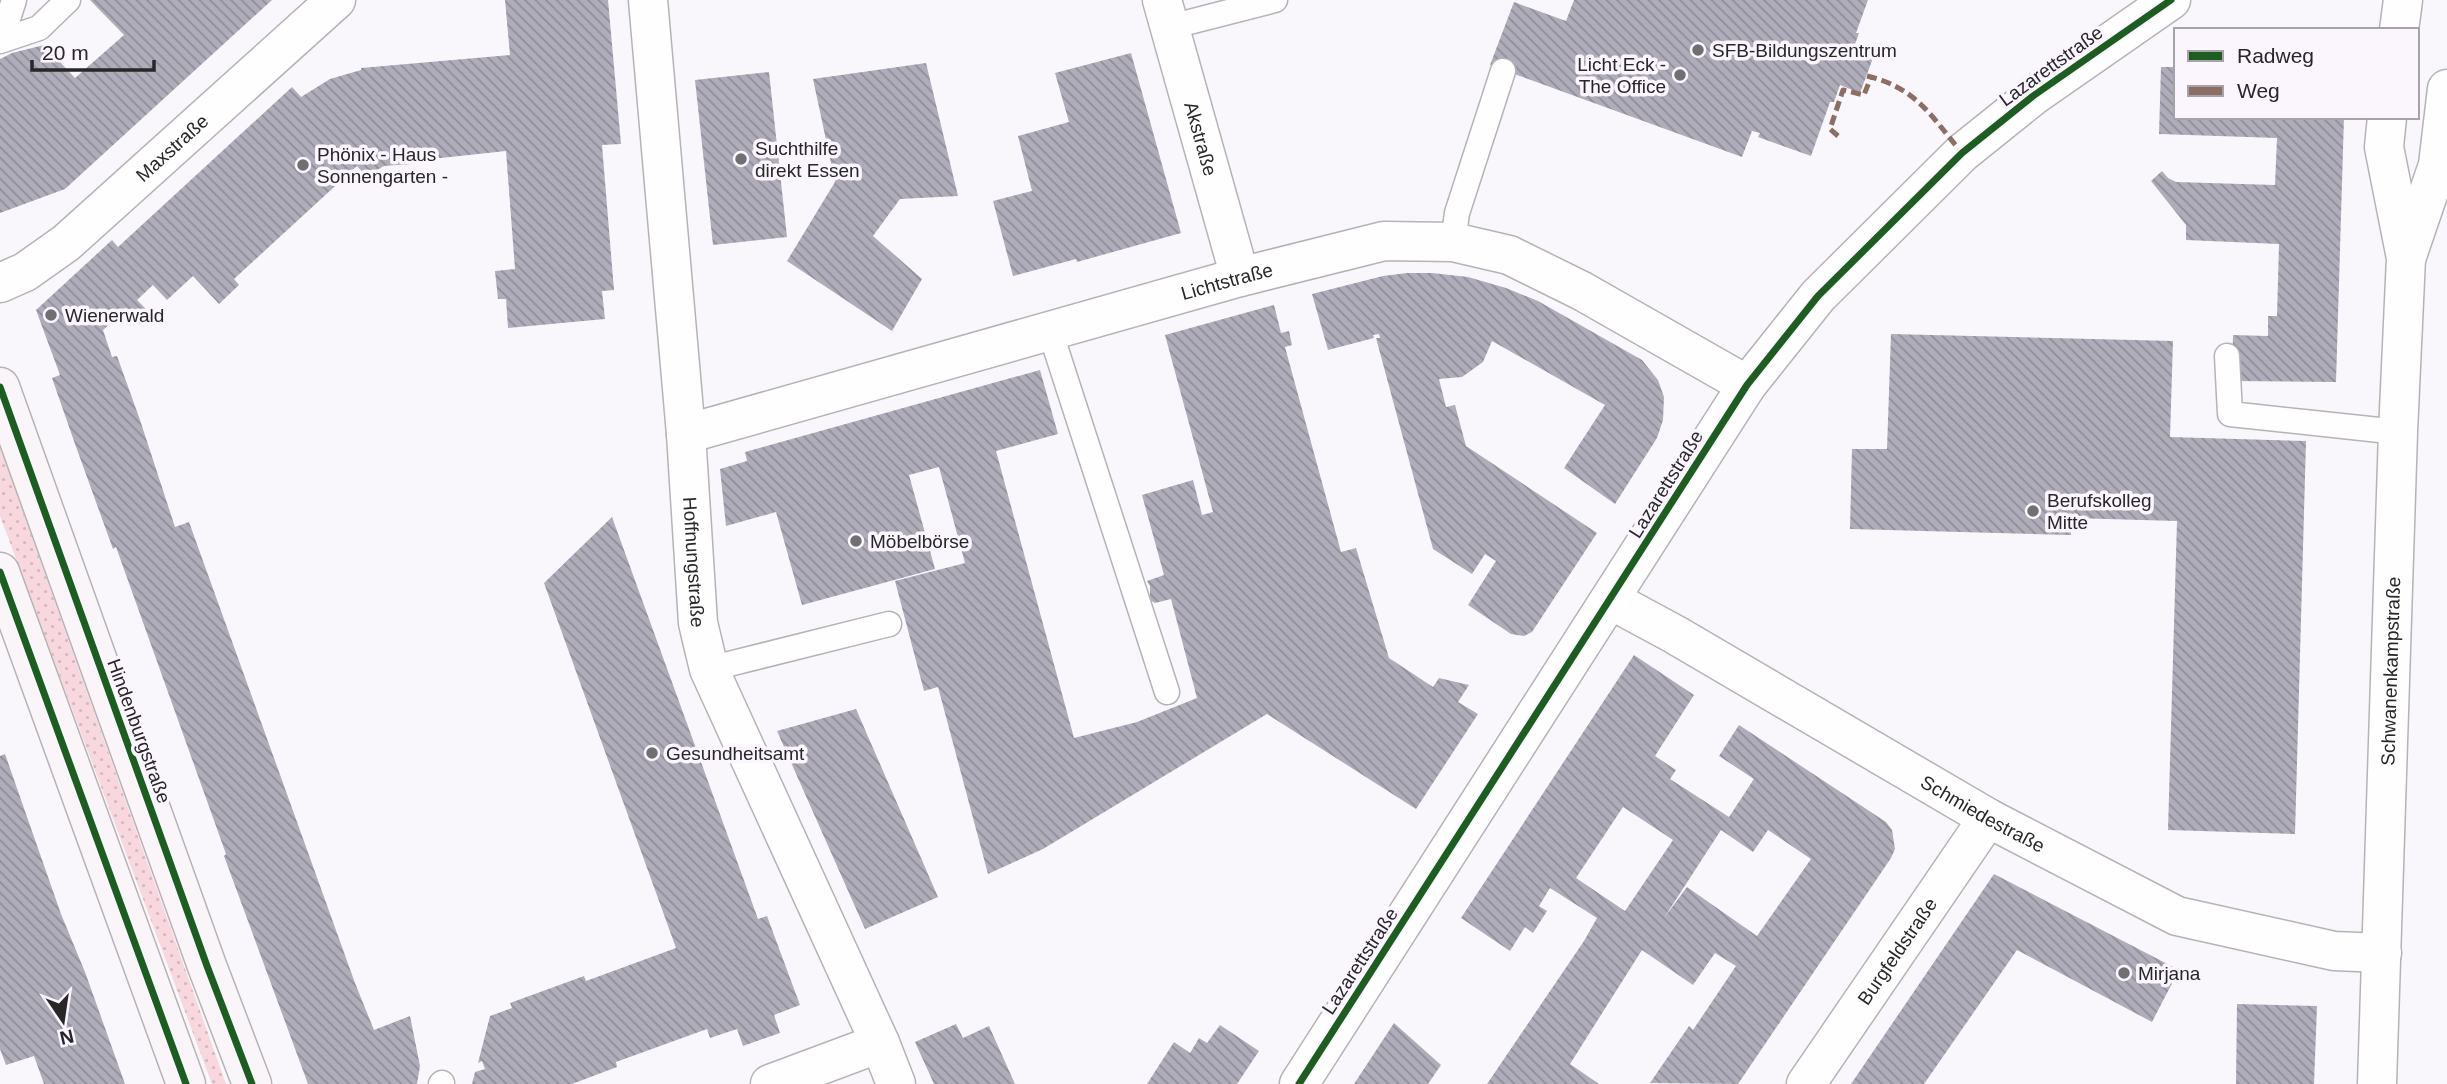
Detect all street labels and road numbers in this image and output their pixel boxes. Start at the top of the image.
street label: Lazarettstraße [1995,22,2107,110]
street label: Akstraße [1181,99,1221,178]
street label: Maxstraße [132,110,212,186]
street label: Lichtstraße [1179,259,1275,304]
street label: Lazarettstraße [1625,426,1707,542]
street label: Hoffnungstraße [680,496,709,628]
street label: Schwanenkampstraße [2377,576,2404,766]
street label: Hindenburgstraße [103,656,175,806]
street label: Schmiedestraße [1917,771,2048,856]
street label: Burgfeldstraße [1853,894,1941,1009]
street label: Lazarettstraße [1318,904,1402,1018]

